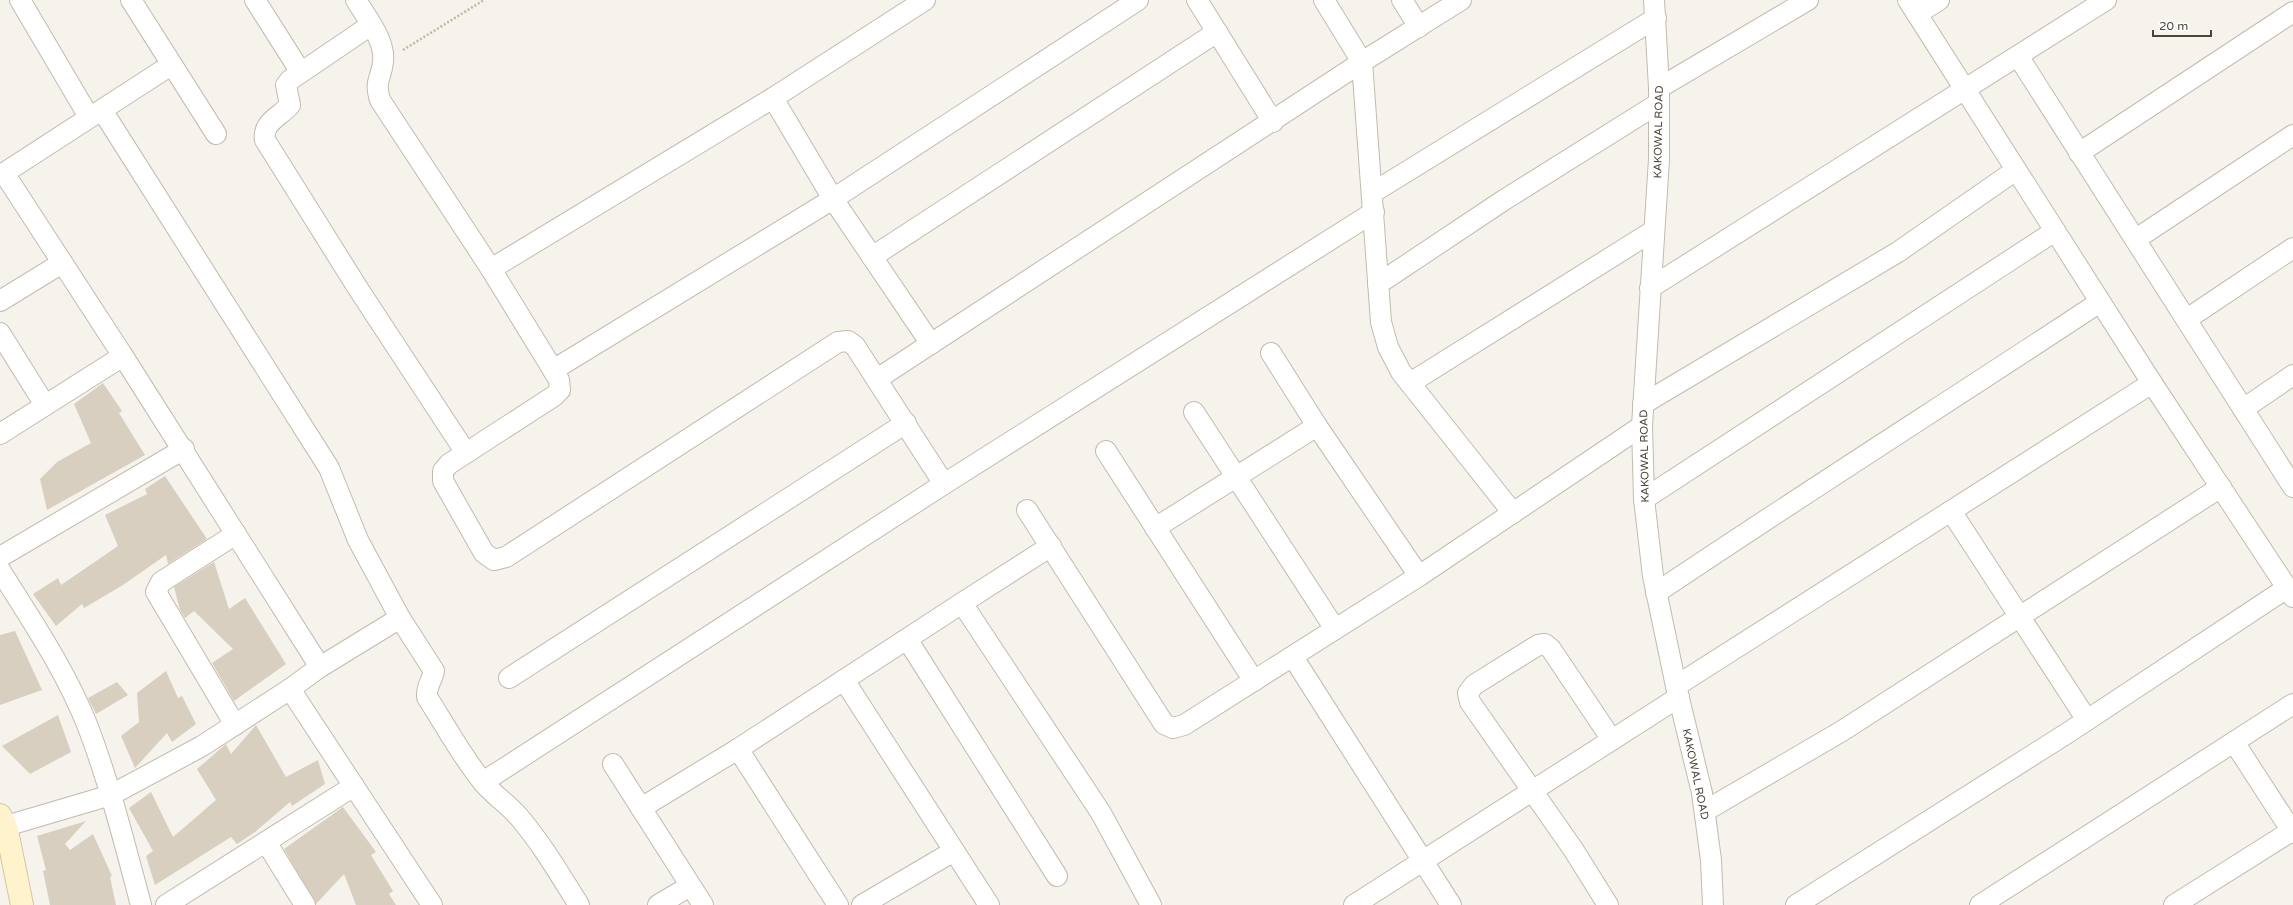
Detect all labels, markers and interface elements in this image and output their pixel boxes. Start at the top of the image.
scale bar [2153,12,2211,38]
text: 20 m [2159,19,2188,33]
street label: KAKOWAL ROAD [1651,85,1666,179]
street label: KAKOWAL ROAD [1637,409,1652,503]
street label: KAKOWAL ROAD [1679,727,1712,821]

